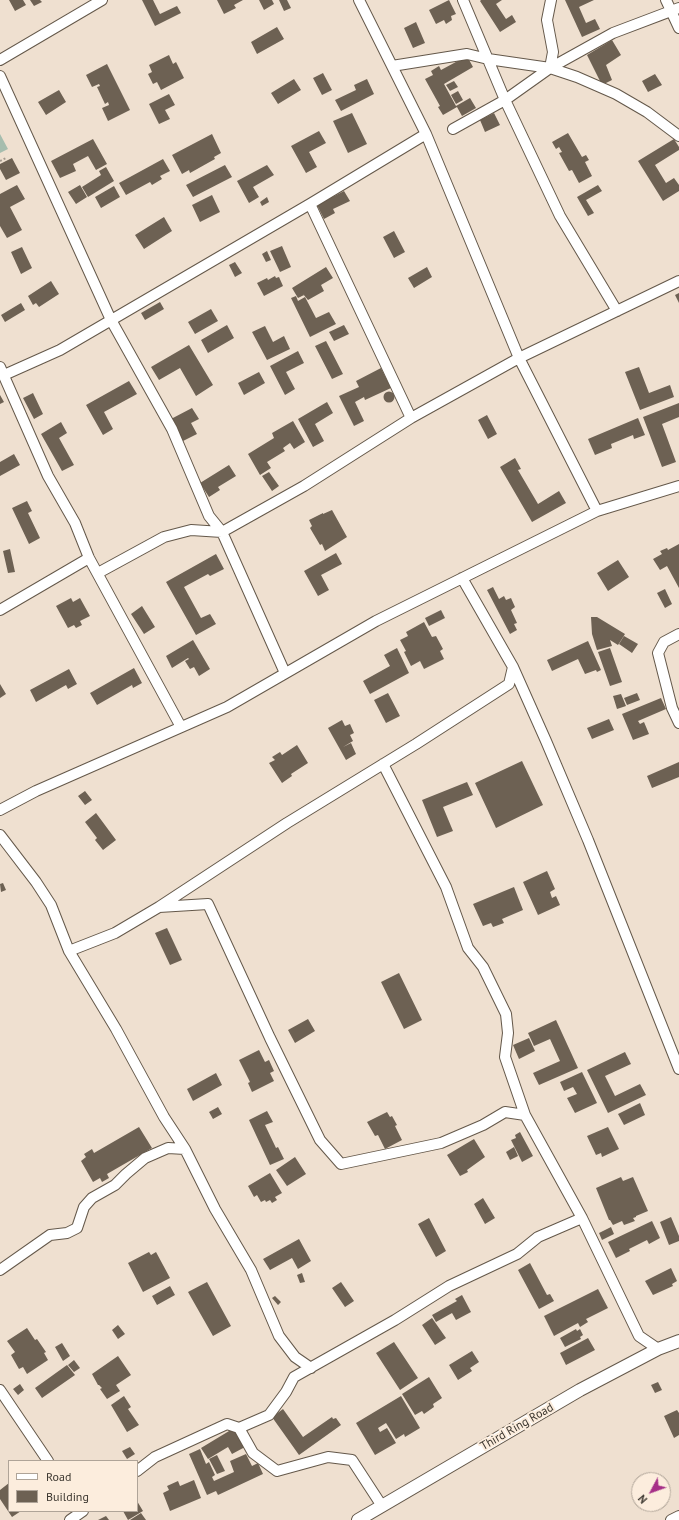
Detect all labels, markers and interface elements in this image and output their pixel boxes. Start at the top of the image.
street label: Third Ring Road [478,1400,556,1454]
legend [8,1460,138,1512]
text: Road [46,1469,71,1484]
north arrow [631,1472,671,1512]
text: Building [46,1489,89,1504]
text: N [635,1492,650,1507]

